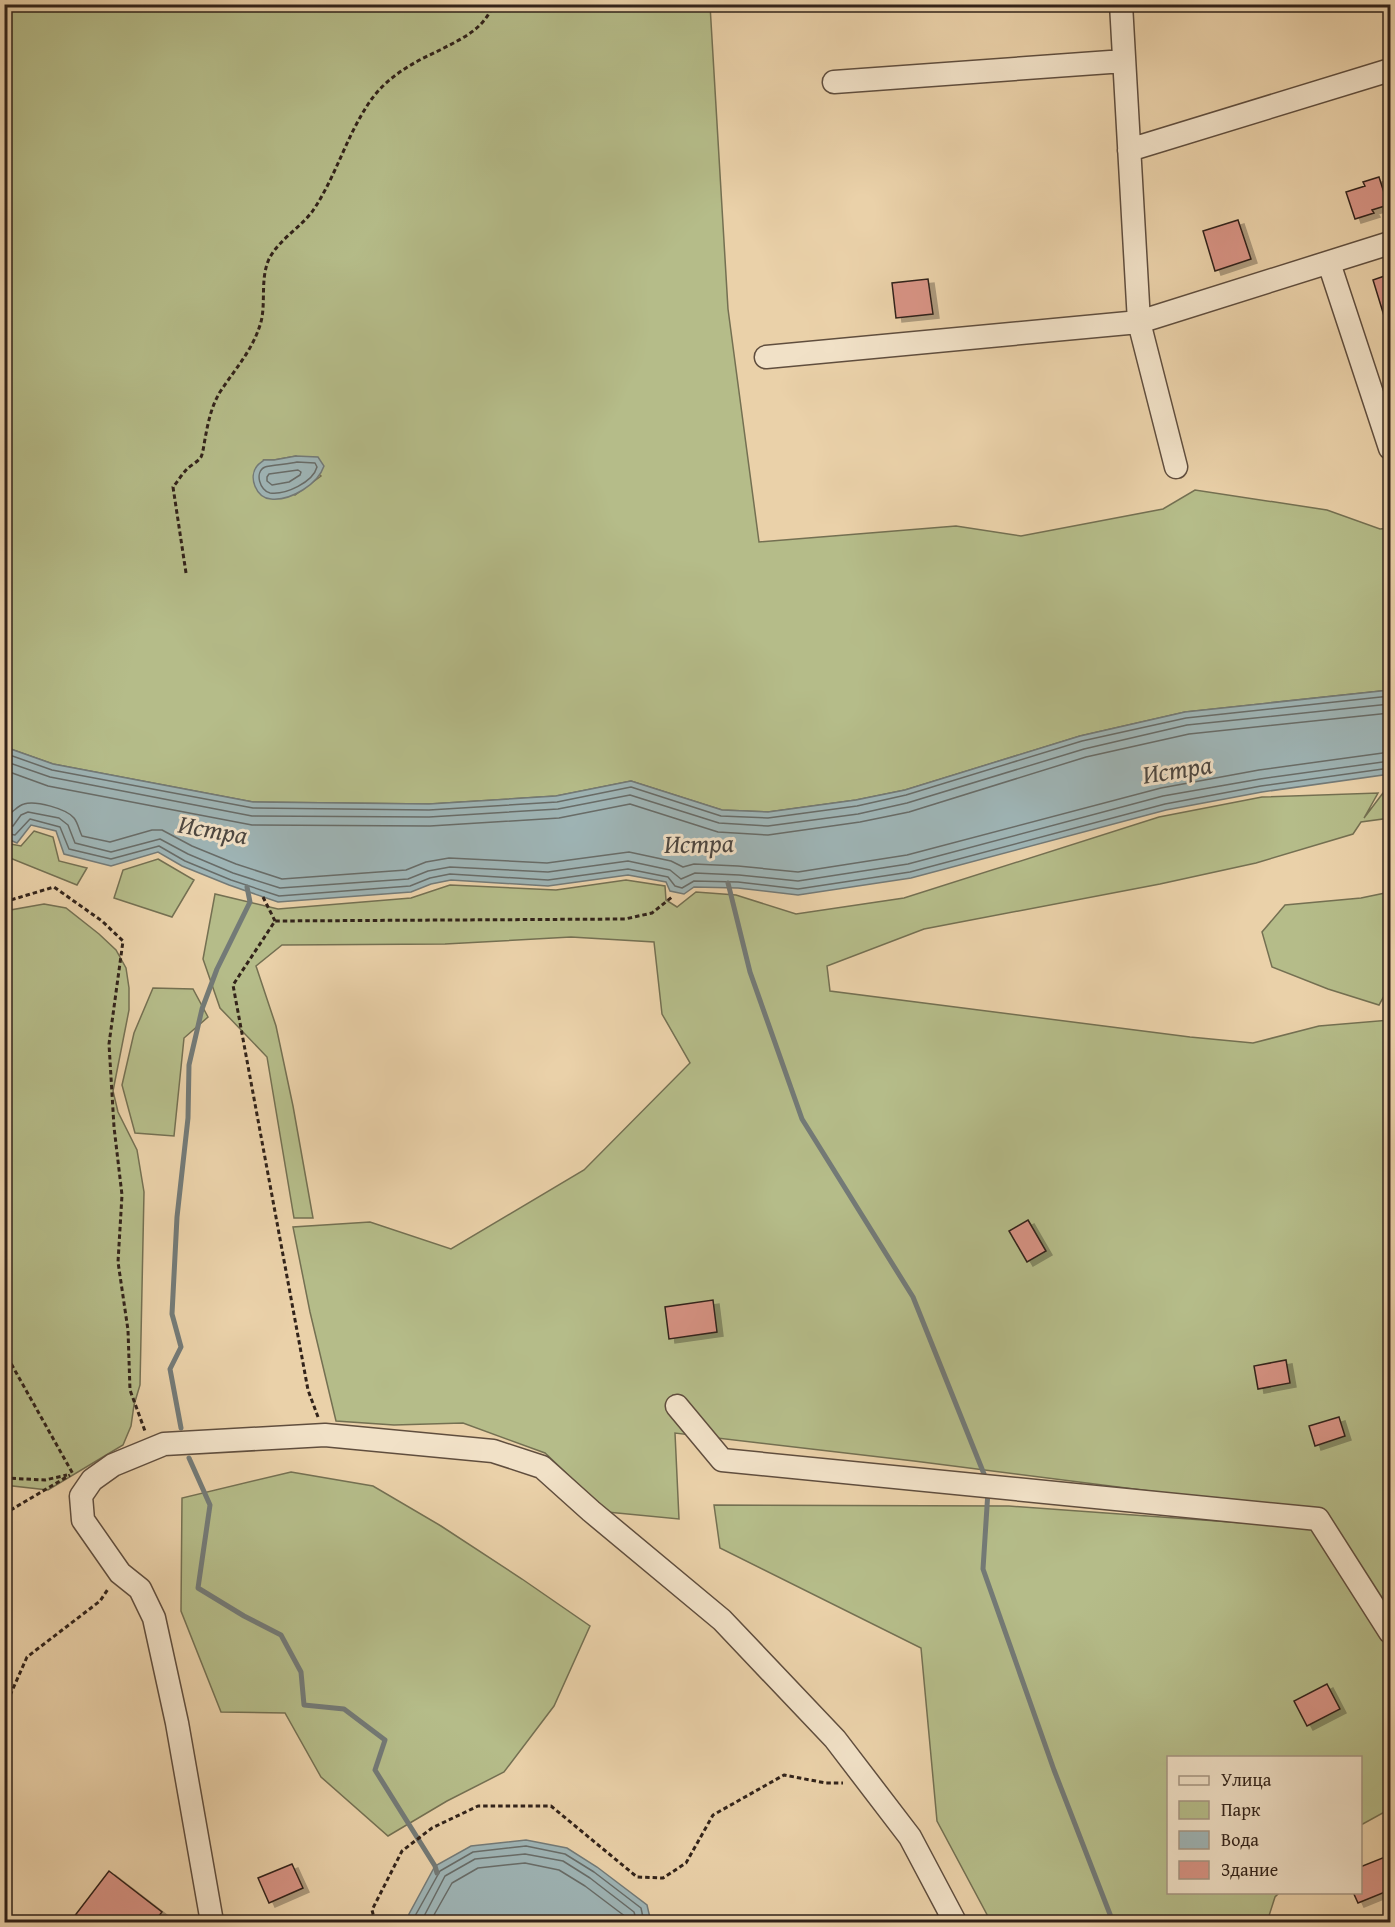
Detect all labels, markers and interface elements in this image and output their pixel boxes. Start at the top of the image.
water label: Истра [1139,744,1215,794]
water label: Истра [175,804,251,854]
water label: Истра [664,823,734,863]
legend [1167,1756,1362,1894]
text: Улица [1221,1766,1272,1793]
text: Парк [1221,1796,1261,1823]
text: Вода [1221,1826,1259,1853]
text: Здание [1221,1856,1278,1883]

